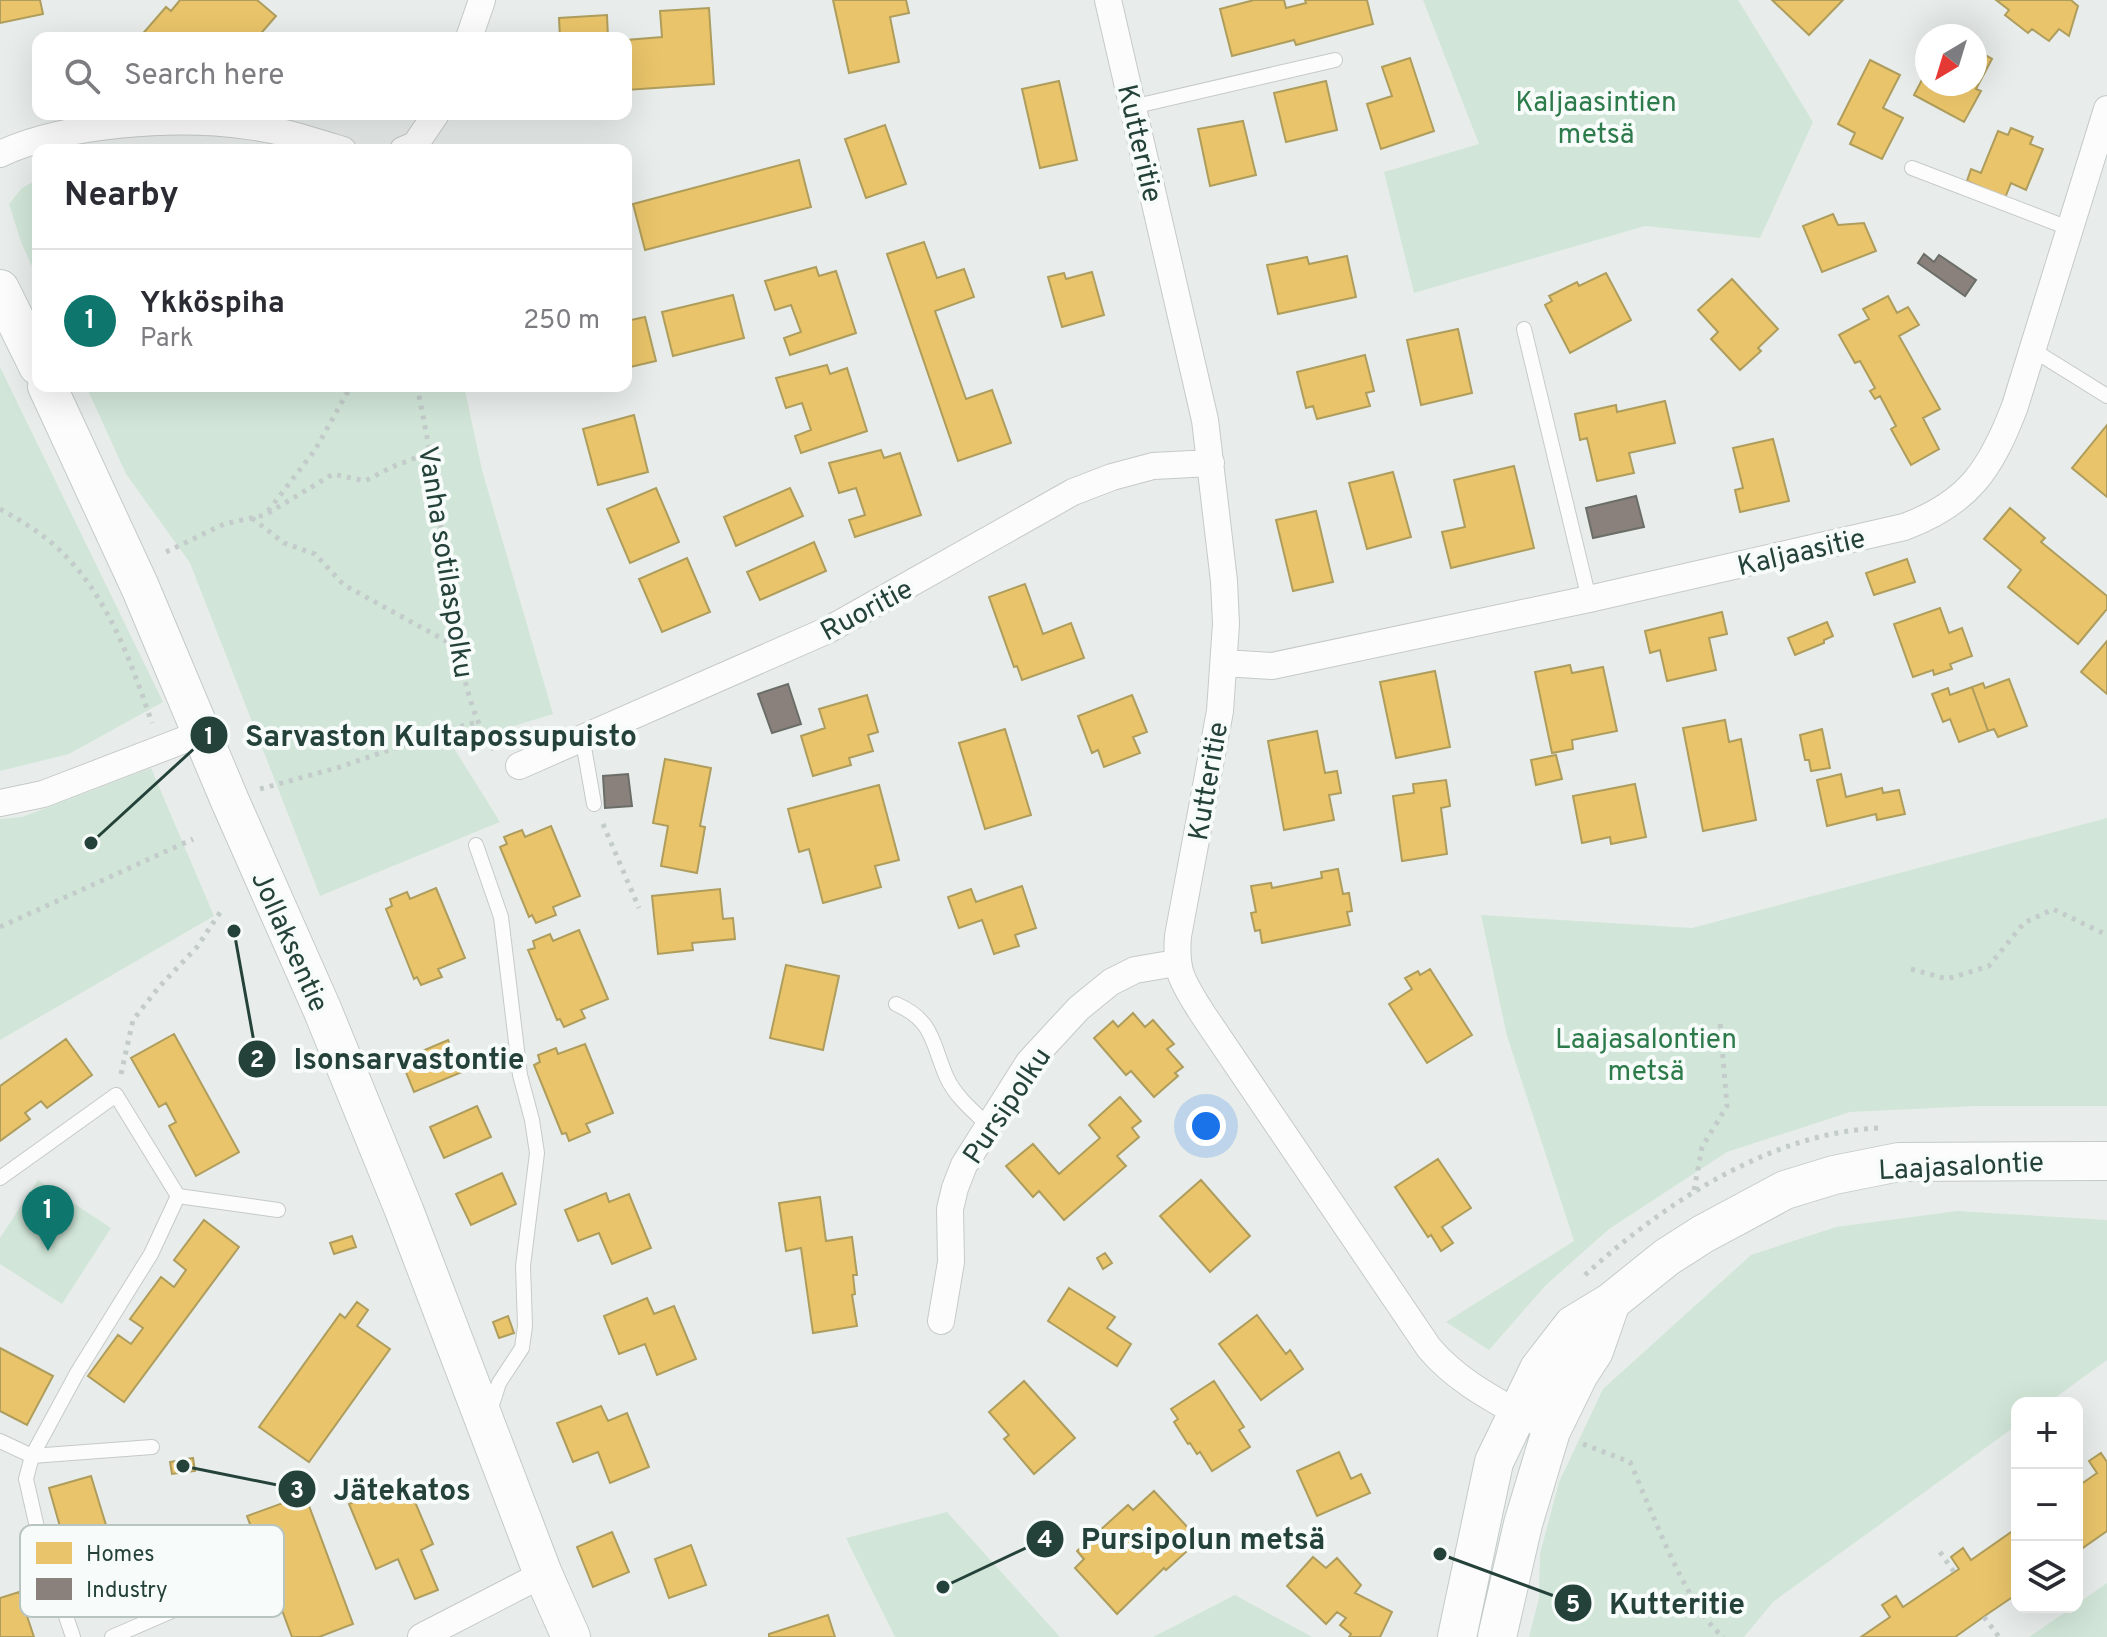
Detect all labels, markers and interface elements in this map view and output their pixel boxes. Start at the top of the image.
north arrow [1915,24,1987,96]
search box [32,32,632,120]
icon: search [60,54,104,98]
text: Search here [124,58,284,95]
street label: Kutteritie [1107,81,1169,206]
park label: Kaljaasintien metsä [1515,86,1677,154]
text: Nearby [64,175,179,218]
text: Ykköspiha [140,286,285,323]
text: 1 [85,305,95,338]
text: 250 m [523,305,600,338]
text: Park [140,323,194,356]
street label: Vanha sotilaspolku [408,444,480,681]
street label: Kaljaasitie [1734,522,1869,586]
street label: Ruoritie [815,572,920,651]
callout: Sarvaston Kultapossupuisto [189,708,653,762]
street label: Kutteritie [1182,719,1238,844]
text: Sarvaston Kultapossupuisto [245,720,637,757]
text: 1 [204,723,214,753]
street label: Jollaksentie [241,866,335,1018]
park label: Laajasalontien metsä [1555,1023,1737,1091]
callout: Isonsarvastontie [237,1032,540,1086]
street label: Pursipolku [956,1041,1061,1172]
text: Isonsarvastontie [293,1043,525,1080]
text: 2 [250,1046,264,1076]
your location [1186,1106,1226,1146]
street label: Laajasalontie [1877,1146,2045,1190]
pin: 1 [22,1185,74,1251]
map controls [2011,1397,2083,1613]
button: + [2011,1397,2083,1469]
callout: Jätekatos [277,1462,486,1516]
button: − [2011,1469,2083,1541]
text: Jätekatos [333,1474,471,1511]
text: 3 [290,1477,304,1507]
callout: Pursipolun metsä [1025,1512,1341,1566]
text: Pursipolun metsä [1081,1523,1325,1560]
legend [20,1525,284,1617]
text: 4 [1037,1526,1053,1556]
button: layers [2011,1541,2083,1613]
text: Homes [86,1542,155,1569]
callout: Kutteritie [1553,1576,1761,1630]
text: Industry [86,1578,168,1605]
text: Kutteritie [1609,1588,1745,1625]
text: 5 [1566,1591,1580,1621]

